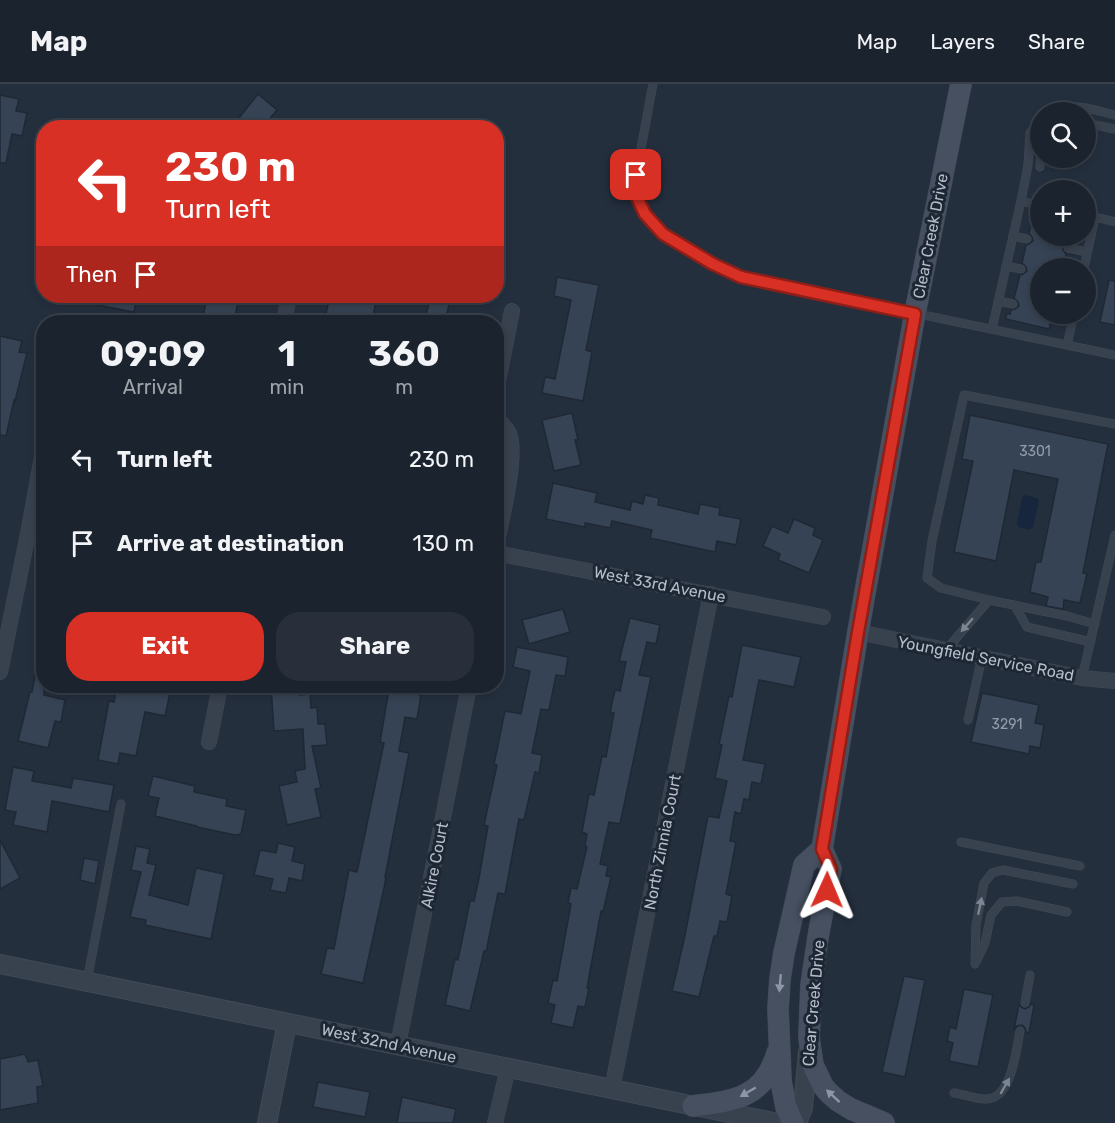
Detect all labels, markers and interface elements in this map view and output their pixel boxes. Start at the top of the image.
text: Map [30,25,87,58]
text: Map [856,29,897,54]
text: Layers [930,29,995,54]
text: Share [1028,29,1085,54]
map controls [1030,102,1096,324]
button: search [1030,102,1096,168]
text: 230 m [165,142,296,192]
icon: left [66,144,144,222]
pin [610,149,661,200]
icon: arrive [619,158,652,191]
street label: Clear Creek Drive [909,172,952,300]
button: + [1030,180,1096,246]
text: Turn left [165,193,270,225]
icon: arrive [129,258,162,291]
button: − [1030,258,1096,324]
text: Then [66,261,117,288]
text: 09:09 [100,332,206,375]
text: 1 [278,332,296,375]
text: 360 [368,332,440,375]
text: Arrival [123,375,183,399]
text: min [270,375,304,399]
text: m [395,375,413,399]
icon: left [66,443,99,476]
house number: 3301 [1019,443,1051,460]
text: Turn left [117,446,212,473]
text: 230 m [409,446,474,473]
icon: arrive [66,527,99,560]
text: Arrive at destination [117,530,344,557]
text: 130 m [412,530,474,557]
street label: West 33rd Avenue [592,562,728,607]
button: Exit [66,612,264,681]
button: Share [276,612,474,681]
one-way arrow [961,617,974,632]
street label: Youngfield Service Road [896,632,1076,685]
house number: 3291 [992,716,1022,733]
street label: North Zinnia Court [640,773,685,911]
street label: Alkire Court [417,820,452,910]
position arrow [795,858,859,922]
one-way arrow [975,897,985,915]
street label: Clear Creek Drive [798,939,828,1067]
one-way arrow [775,974,785,993]
street label: West 32nd Avenue [320,1020,458,1067]
one-way arrow [1000,1077,1010,1094]
one-way arrow [740,1087,756,1098]
one-way arrow [826,1089,840,1103]

